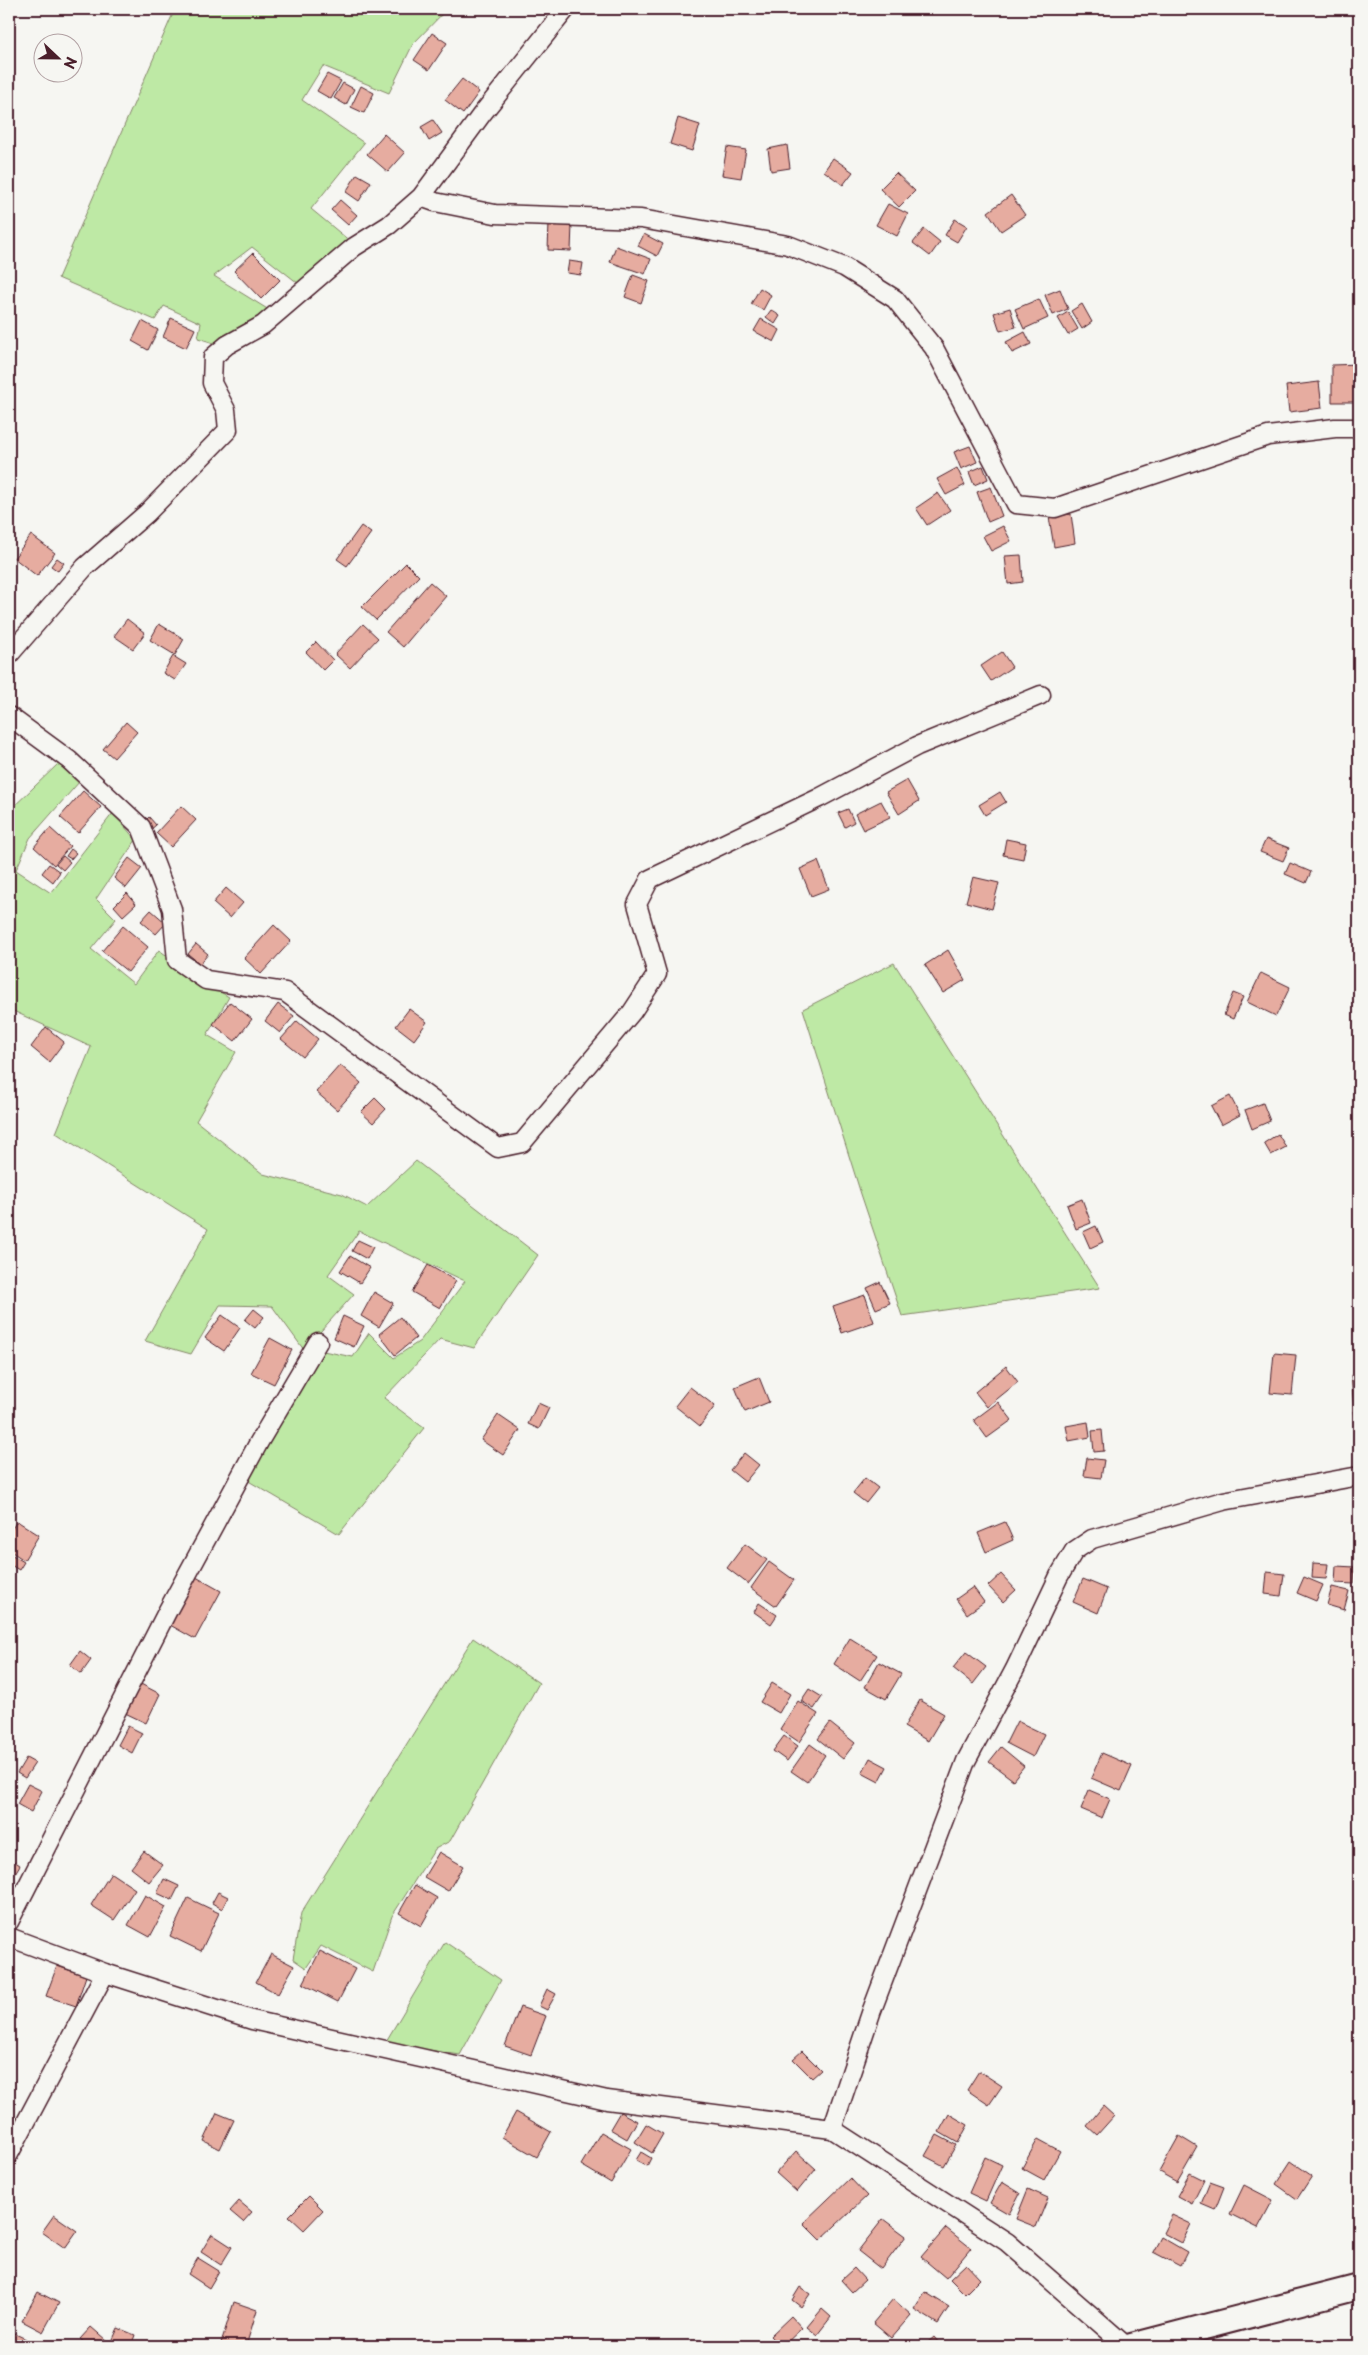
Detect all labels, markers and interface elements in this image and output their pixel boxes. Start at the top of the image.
north arrow [32,32,82,82]
text: N [59,54,82,72]

